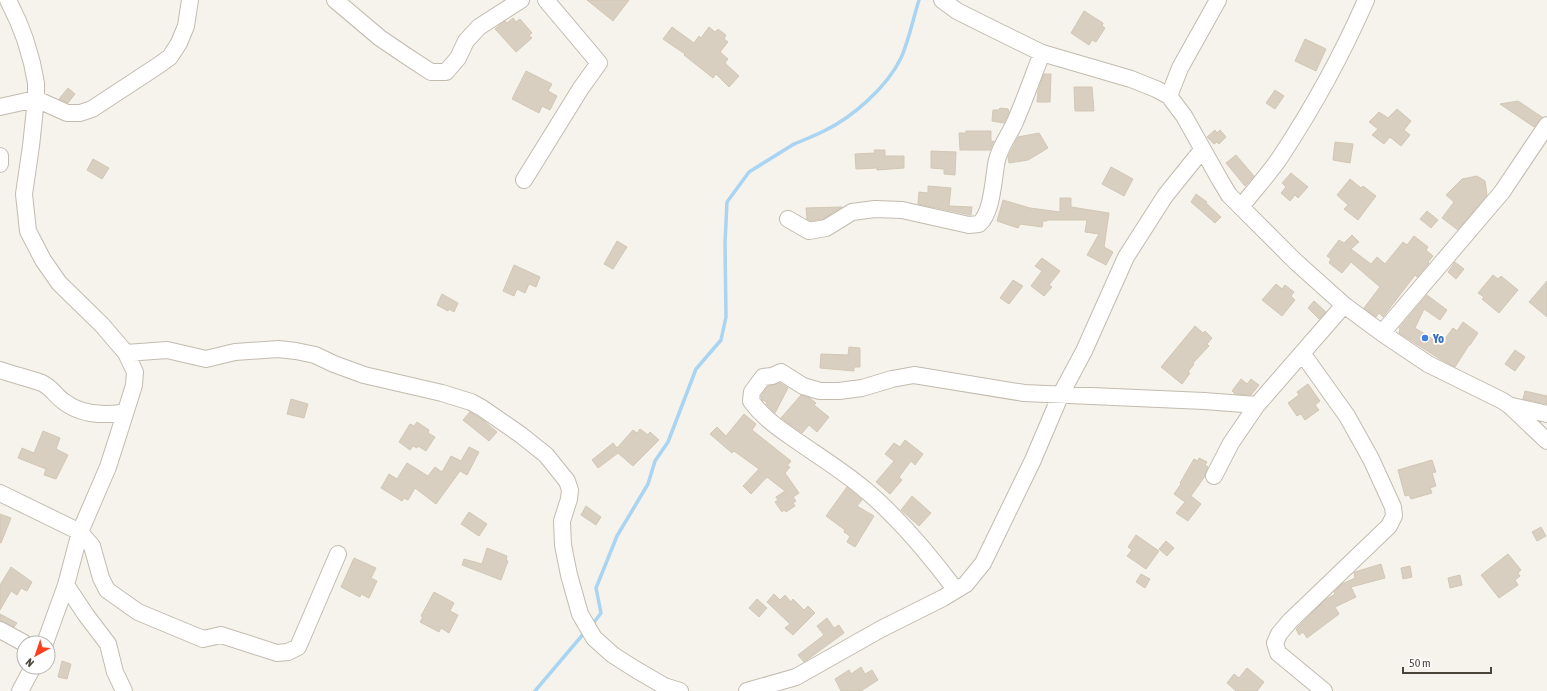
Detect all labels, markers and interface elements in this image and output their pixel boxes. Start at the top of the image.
place label: Yo [1432,331,1444,346]
marker: Yo [1420,333,1430,343]
north arrow [16,635,56,675]
scale bar [1403,649,1491,675]
text: N [23,656,36,669]
text: 50 m [1409,656,1431,670]

